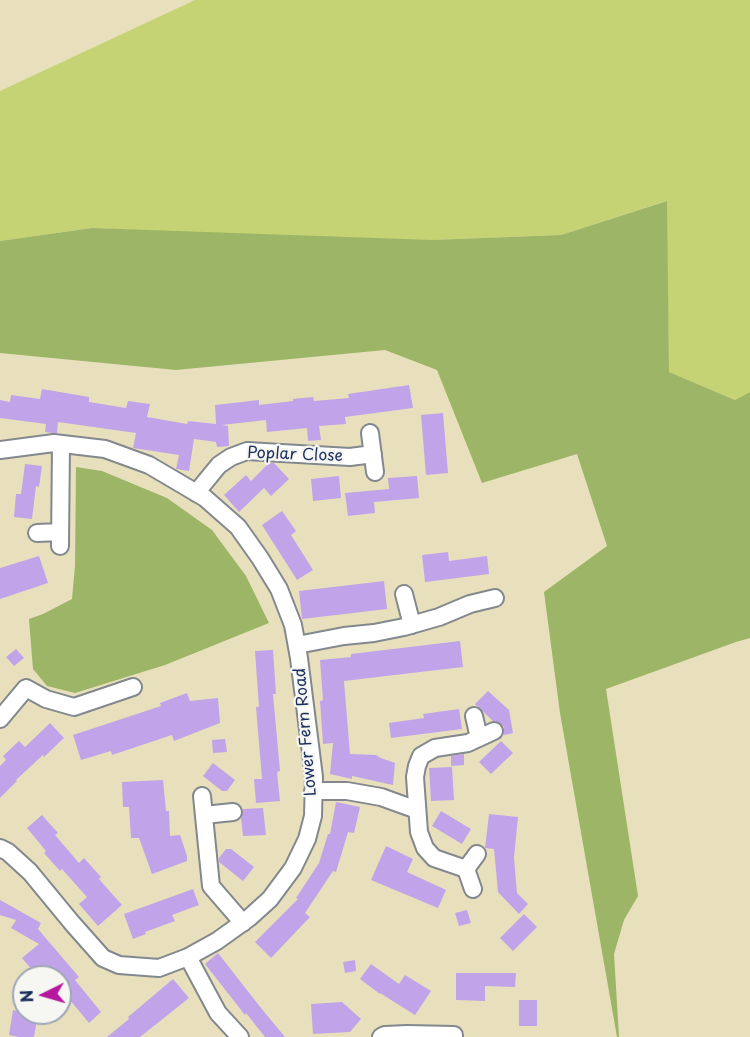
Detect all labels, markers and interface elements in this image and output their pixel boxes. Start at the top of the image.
street label: Poplar Close [247,444,343,466]
street label: Lower Fern Road [291,667,321,797]
north arrow [12,965,72,1025]
text: N [14,989,39,1004]

